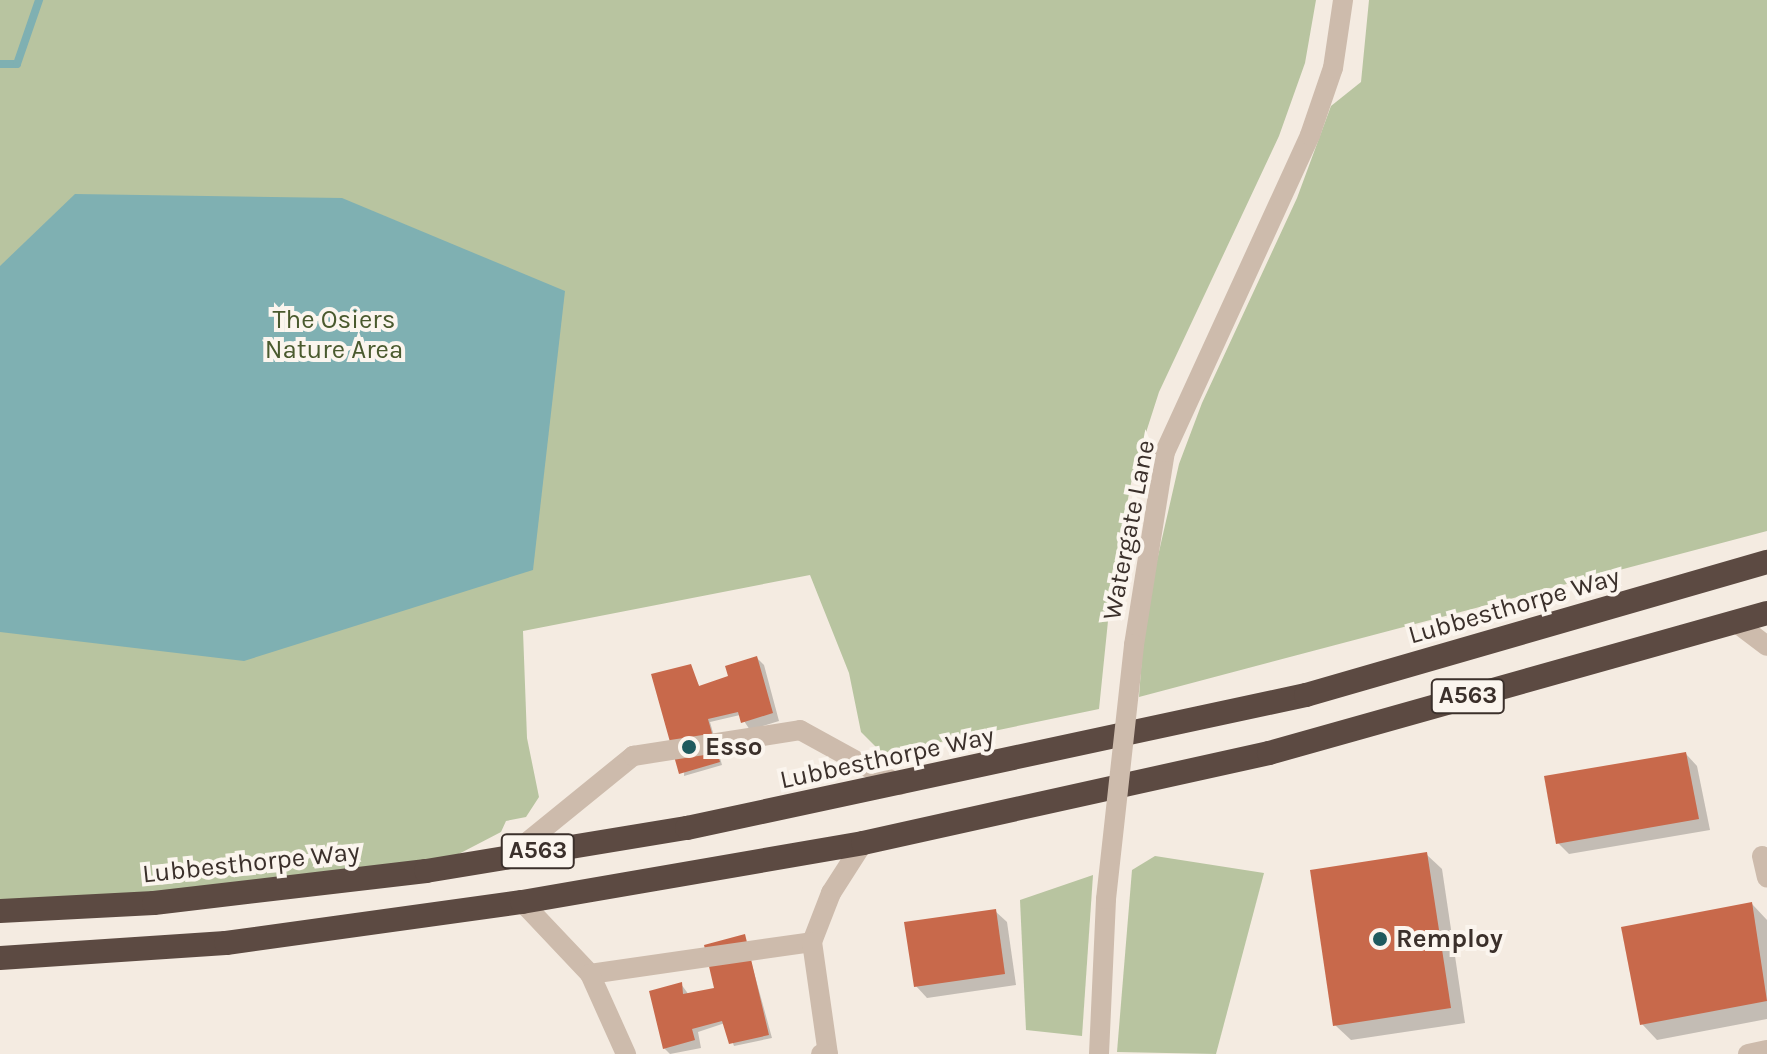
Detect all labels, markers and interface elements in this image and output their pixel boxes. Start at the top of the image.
park label: The Osiers Nature Area [265,304,403,366]
street label: Watergate Lane [1096,437,1162,623]
street label: Lubbesthorpe Way [1405,561,1623,651]
road number: A563 [1430,676,1506,716]
street label: Lubbesthorpe Way [777,720,997,796]
place label: Esso [705,731,762,763]
marker: Esso [680,738,698,756]
road number: A563 [500,831,576,871]
street label: Lubbesthorpe Way [141,836,361,890]
place label: Remploy [1396,923,1503,955]
marker: Remploy [1371,930,1389,948]

